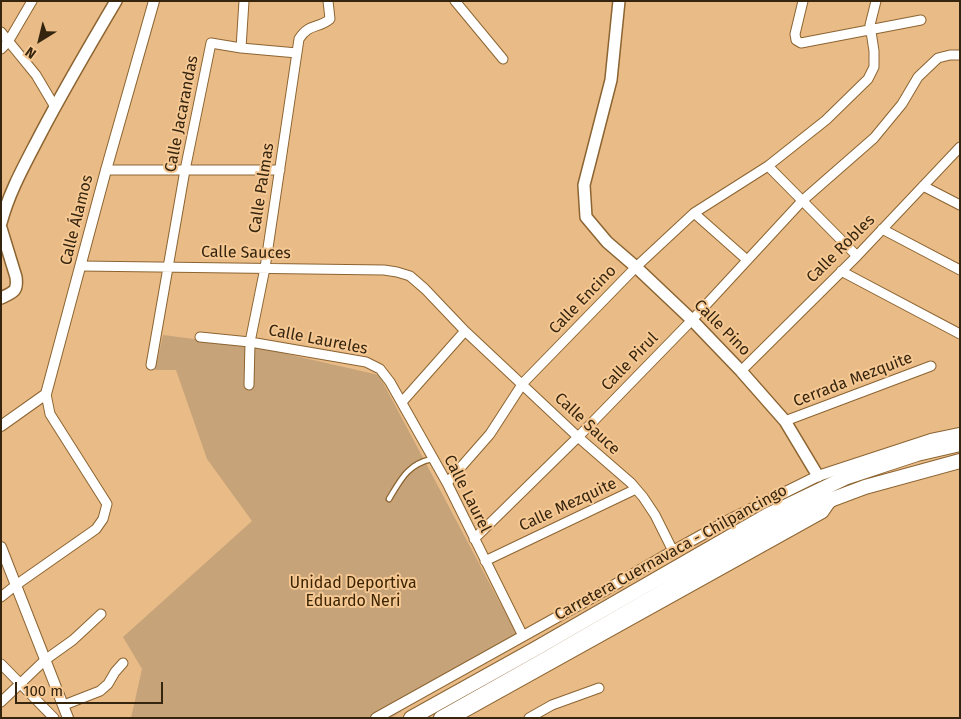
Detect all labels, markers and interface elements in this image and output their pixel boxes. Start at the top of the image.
north arrow [15,15,65,65]
text: N [22,43,40,62]
street label: Calle Jacarandas [161,54,203,174]
street label: Calle Palmas [245,142,279,234]
street label: Calle Álamos [56,173,98,267]
street label: Calle Robles [803,211,879,287]
street label: Calle Sauces [201,243,291,263]
street label: Calle Encino [545,262,621,338]
street label: Calle Pino [690,296,754,360]
street label: Calle Laureles [267,321,369,359]
street label: Calle Pirul [598,329,662,395]
street label: Cerrada Mezquite [791,348,915,412]
street label: Calle Sauce [550,389,624,459]
street label: Calle Laurel [439,452,495,536]
street label: Calle Mezquite [516,474,620,536]
street label: Carretera Cuernavaca - Chilpancingo [551,481,791,625]
park label: Unidad Deportiva Eduardo Neri [289,574,417,612]
scale bar [18,672,165,704]
text: 100 m [23,682,63,700]

